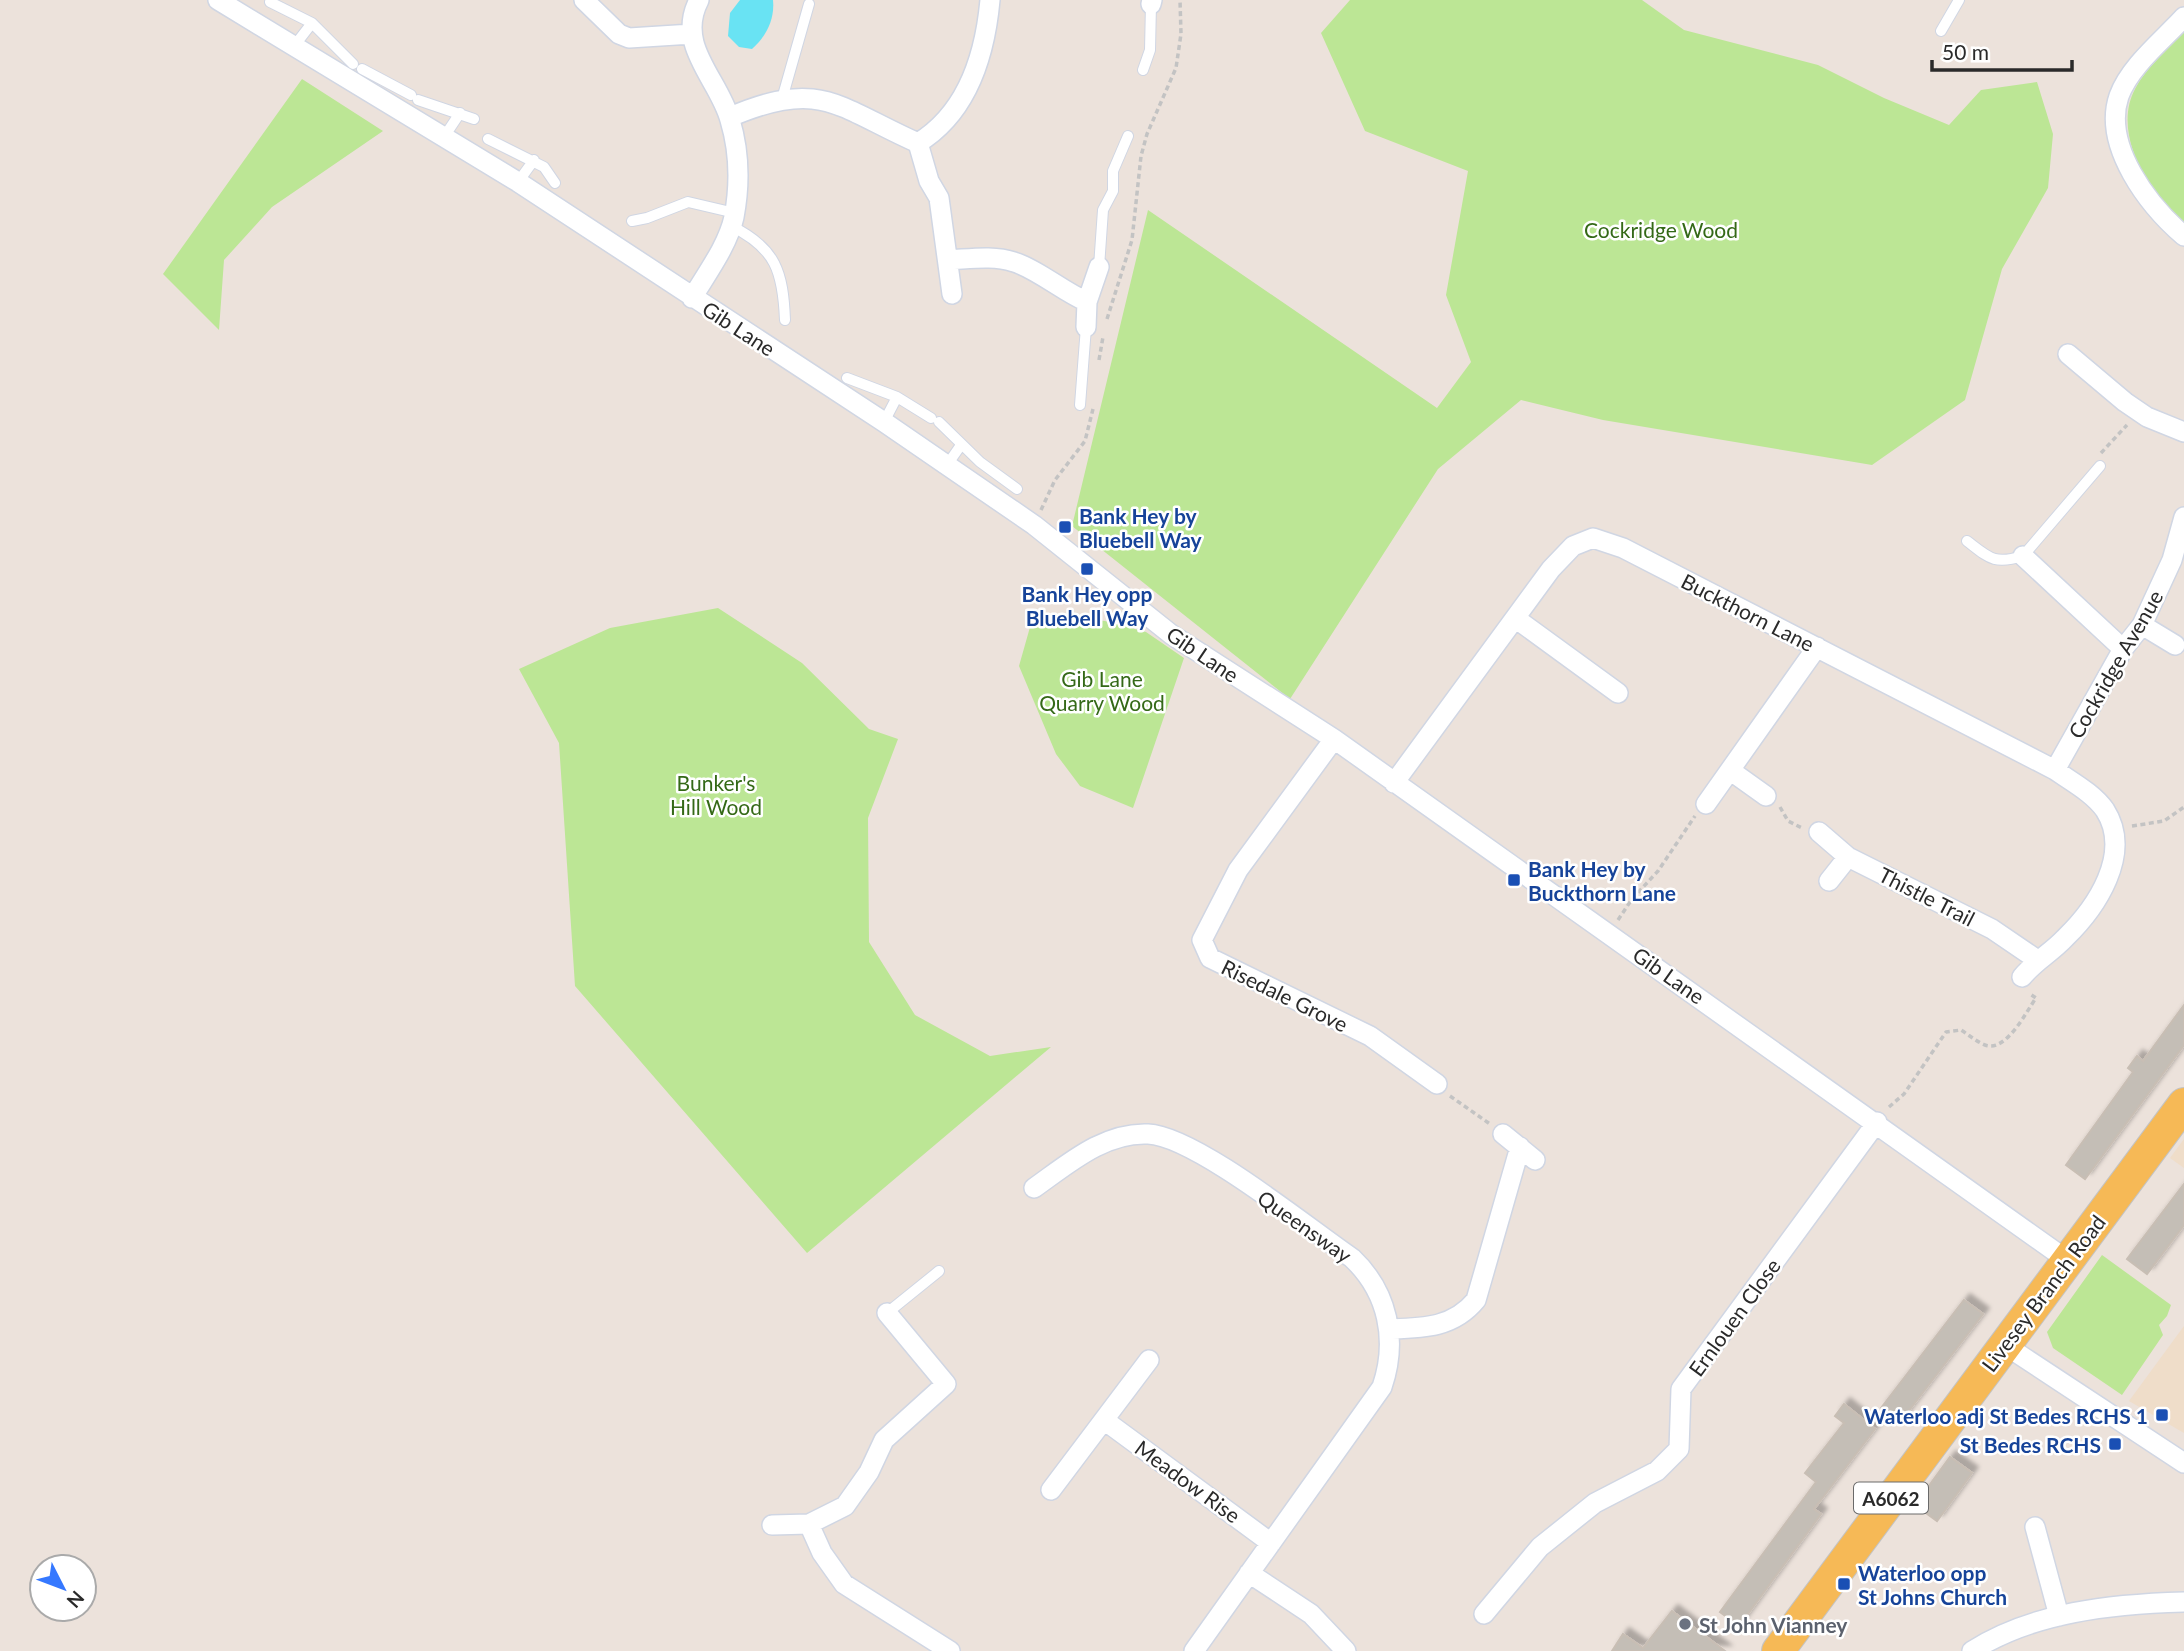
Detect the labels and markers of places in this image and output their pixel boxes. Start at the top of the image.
place label: Bank Hey by Bluebell Way [1079,503,1203,552]
marker: Bank Hey by Bluebell Way [1057,519,1073,535]
marker: Bank Hey opp Bluebell Way [1079,561,1095,577]
place label: Bank Hey opp Bluebell Way [1022,581,1152,630]
place label: Bank Hey by Buckthorn Lane [1528,856,1676,905]
marker: Bank Hey by Buckthorn Lane [1506,872,1522,888]
place label: Waterloo adj St Bedes RCHS 1 [1864,1403,2148,1428]
marker: Waterloo adj St Bedes RCHS 1 [2154,1407,2170,1423]
place label: St Bedes RCHS [1960,1432,2101,1457]
marker: St Bedes RCHS [2107,1436,2123,1452]
place label: Waterloo opp St Johns Church [1858,1560,2007,1609]
marker: Waterloo opp St Johns Church [1836,1576,1852,1592]
place label: St John Vianney [1699,1612,1848,1637]
marker: St John Vianney [1677,1616,1693,1632]

